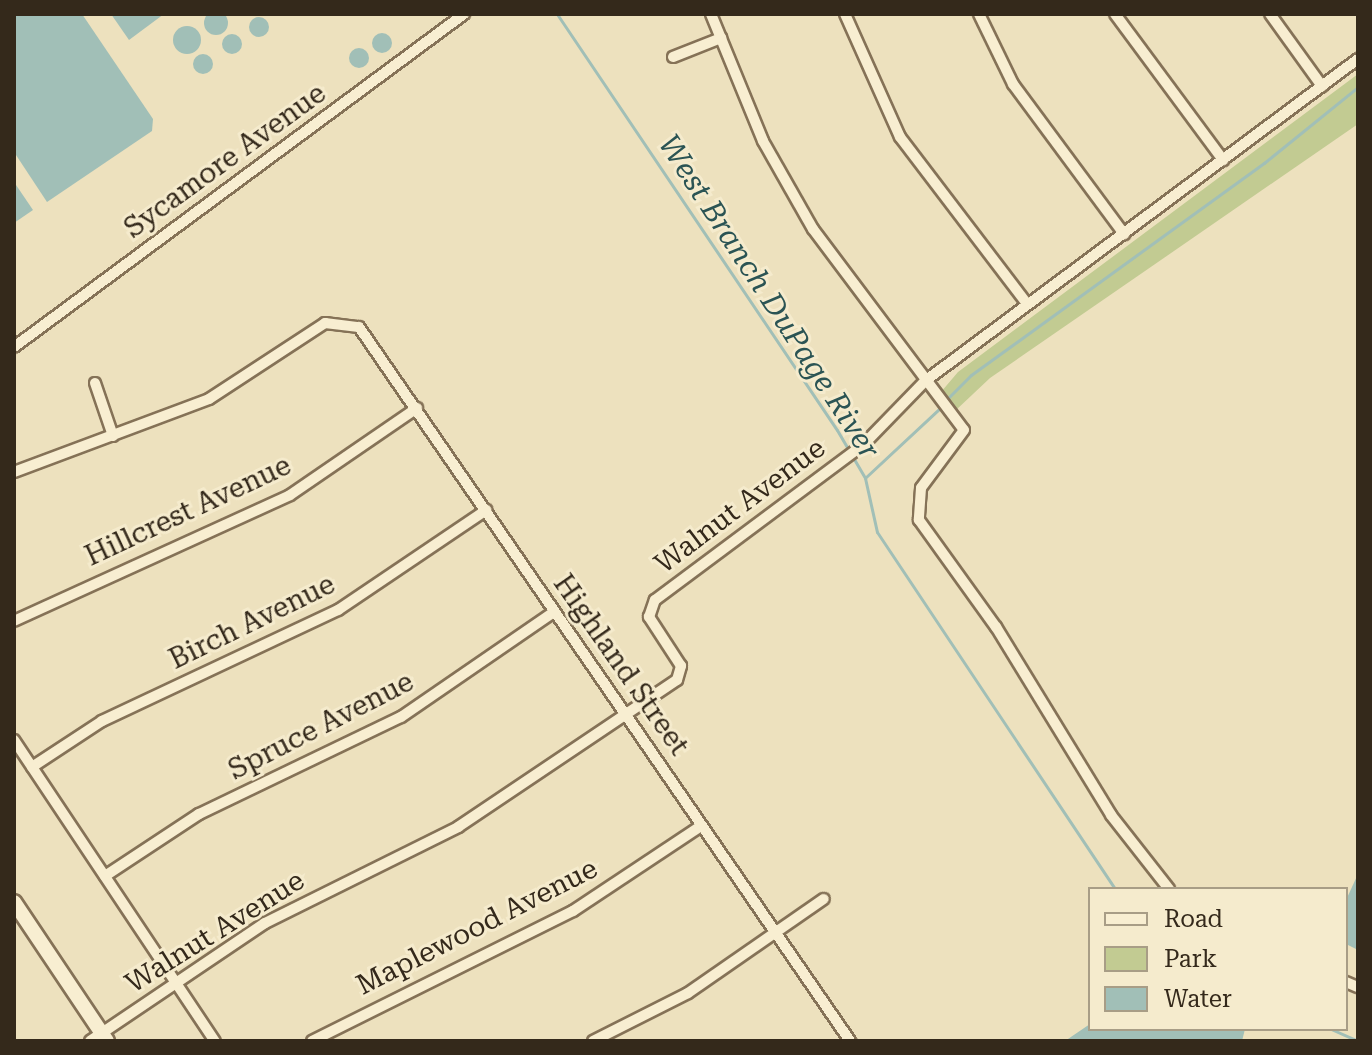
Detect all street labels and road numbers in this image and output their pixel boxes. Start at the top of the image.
street label: Sycamore Avenue [118,77,332,245]
street label: Walnut Avenue [648,431,832,581]
street label: Hillcrest Avenue [80,449,296,573]
street label: Birch Avenue [164,567,340,677]
street label: Highland Street [546,568,696,762]
street label: Spruce Avenue [223,665,419,787]
street label: Maplewood Avenue [351,852,603,1002]
street label: Walnut Avenue [119,864,311,1000]

